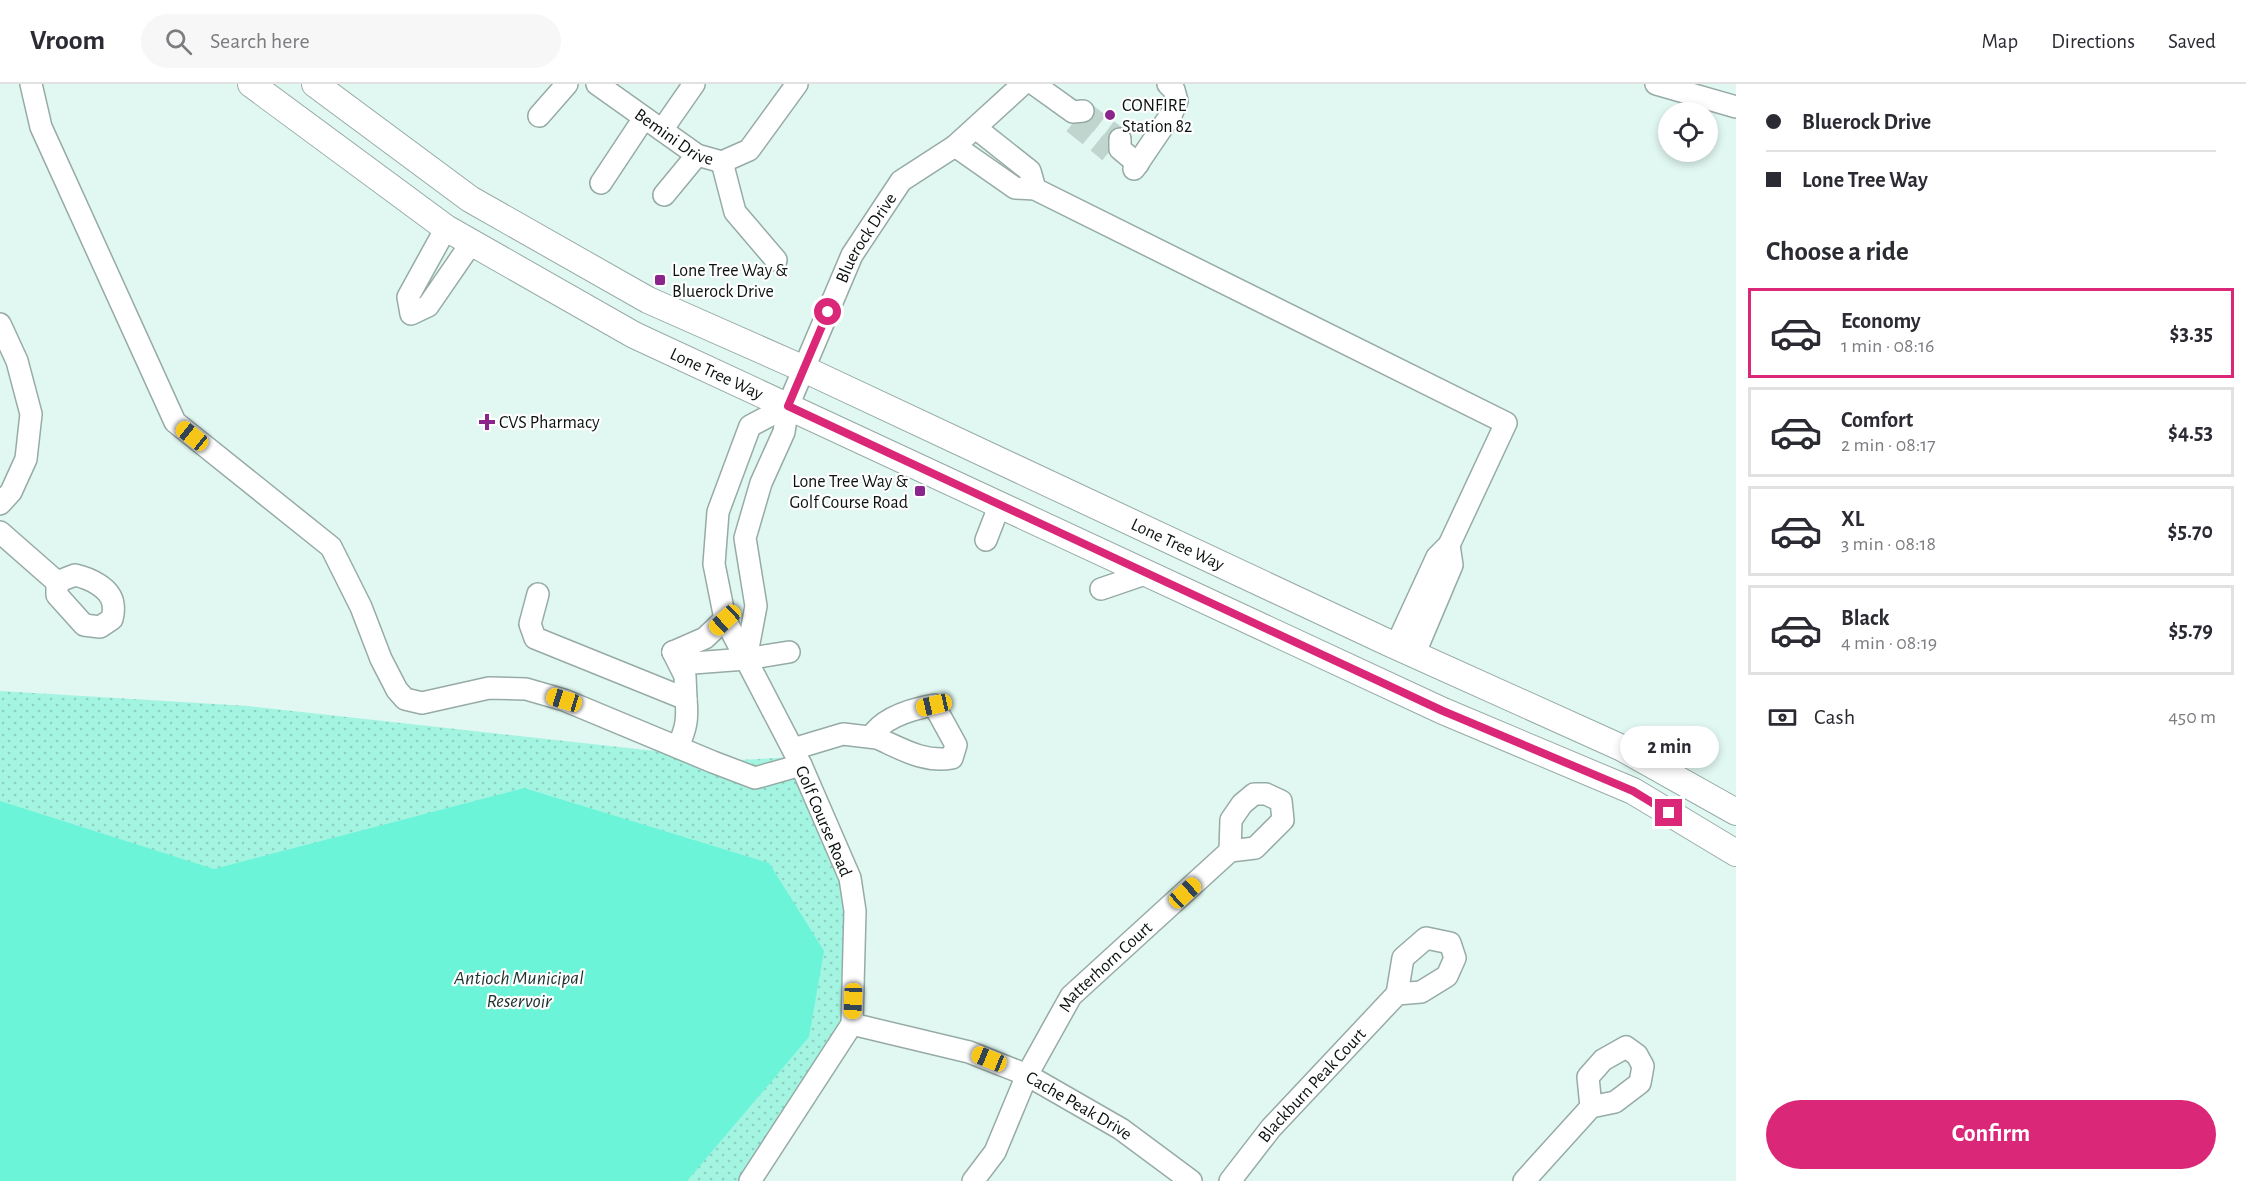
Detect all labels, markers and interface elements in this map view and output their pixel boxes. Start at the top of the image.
search box [141,14,561,68]
icon: search [162,25,195,58]
text: Vroom [30,27,105,55]
text: Search here [210,30,310,52]
text: Map [1982,31,2018,52]
text: Directions [2051,31,2135,52]
text: Saved [2168,31,2216,52]
place label: CONFIRE Station 82 [1122,97,1192,136]
map controls [1658,102,1718,162]
button: locate [1658,102,1718,162]
street label: Bemini Drive [631,106,715,169]
marker: CONFIRE Station 82 [1103,108,1117,122]
text: Bluerock Drive [1802,111,1931,133]
text: Lone Tree Way [1802,169,1928,191]
street label: Bluerock Drive [833,190,900,286]
text: Choose a ride [1766,238,1909,265]
place label: Lone Tree Way & Bluerock Drive [672,262,788,301]
marker: Lone Tree Way & Bluerock Drive [653,273,667,287]
route start [814,298,841,325]
icon: car [1769,306,1823,360]
text: Economy [1841,310,1921,332]
text: $3.35 [2170,322,2213,344]
text: 1 min · 08:16 [1841,336,1934,356]
street label: Lone Tree Way [667,345,766,404]
icon: car [1769,405,1823,459]
text: Comfort [1841,409,1913,431]
place label: CVS Pharmacy [499,414,600,432]
marker: CVS Pharmacy [480,415,494,429]
car [172,418,212,454]
text: $4.53 [2168,421,2213,443]
text: 2 min · 08:17 [1841,435,1936,455]
place label: Lone Tree Way & Golf Course Road [789,473,909,512]
marker: Lone Tree Way & Golf Course Road [913,484,927,498]
icon: car [1769,504,1823,558]
text: XL [1841,508,1864,530]
street label: Lone Tree Way [1128,516,1227,575]
text: $5.70 [2168,520,2213,542]
text: 3 min · 08:18 [1841,534,1936,554]
car [706,601,744,639]
icon: car [1769,603,1823,657]
text: Black [1841,607,1889,629]
text: $5.79 [2168,619,2213,641]
text: 4 min · 08:19 [1841,633,1937,653]
car [544,686,584,714]
car [914,692,954,718]
icon: cash [1766,701,1799,734]
text: Cash [1814,706,1855,728]
text: 450 m [2168,707,2216,727]
callout: 2 min [1620,726,1718,768]
text: 2 min [1647,737,1692,757]
street label: Golf Course Road [792,763,855,879]
route end [1655,799,1682,826]
car [1166,874,1204,912]
street label: Matterhorn Court [1056,919,1156,1015]
water label: Antioch Municipal Reservoir [453,968,584,1011]
car [843,983,863,1019]
street label: Blackburn Peak Court [1255,1025,1370,1146]
car [969,1044,1009,1074]
street label: Cache Peak Drive [1023,1068,1135,1144]
button: Confirm [1766,1100,2216,1169]

